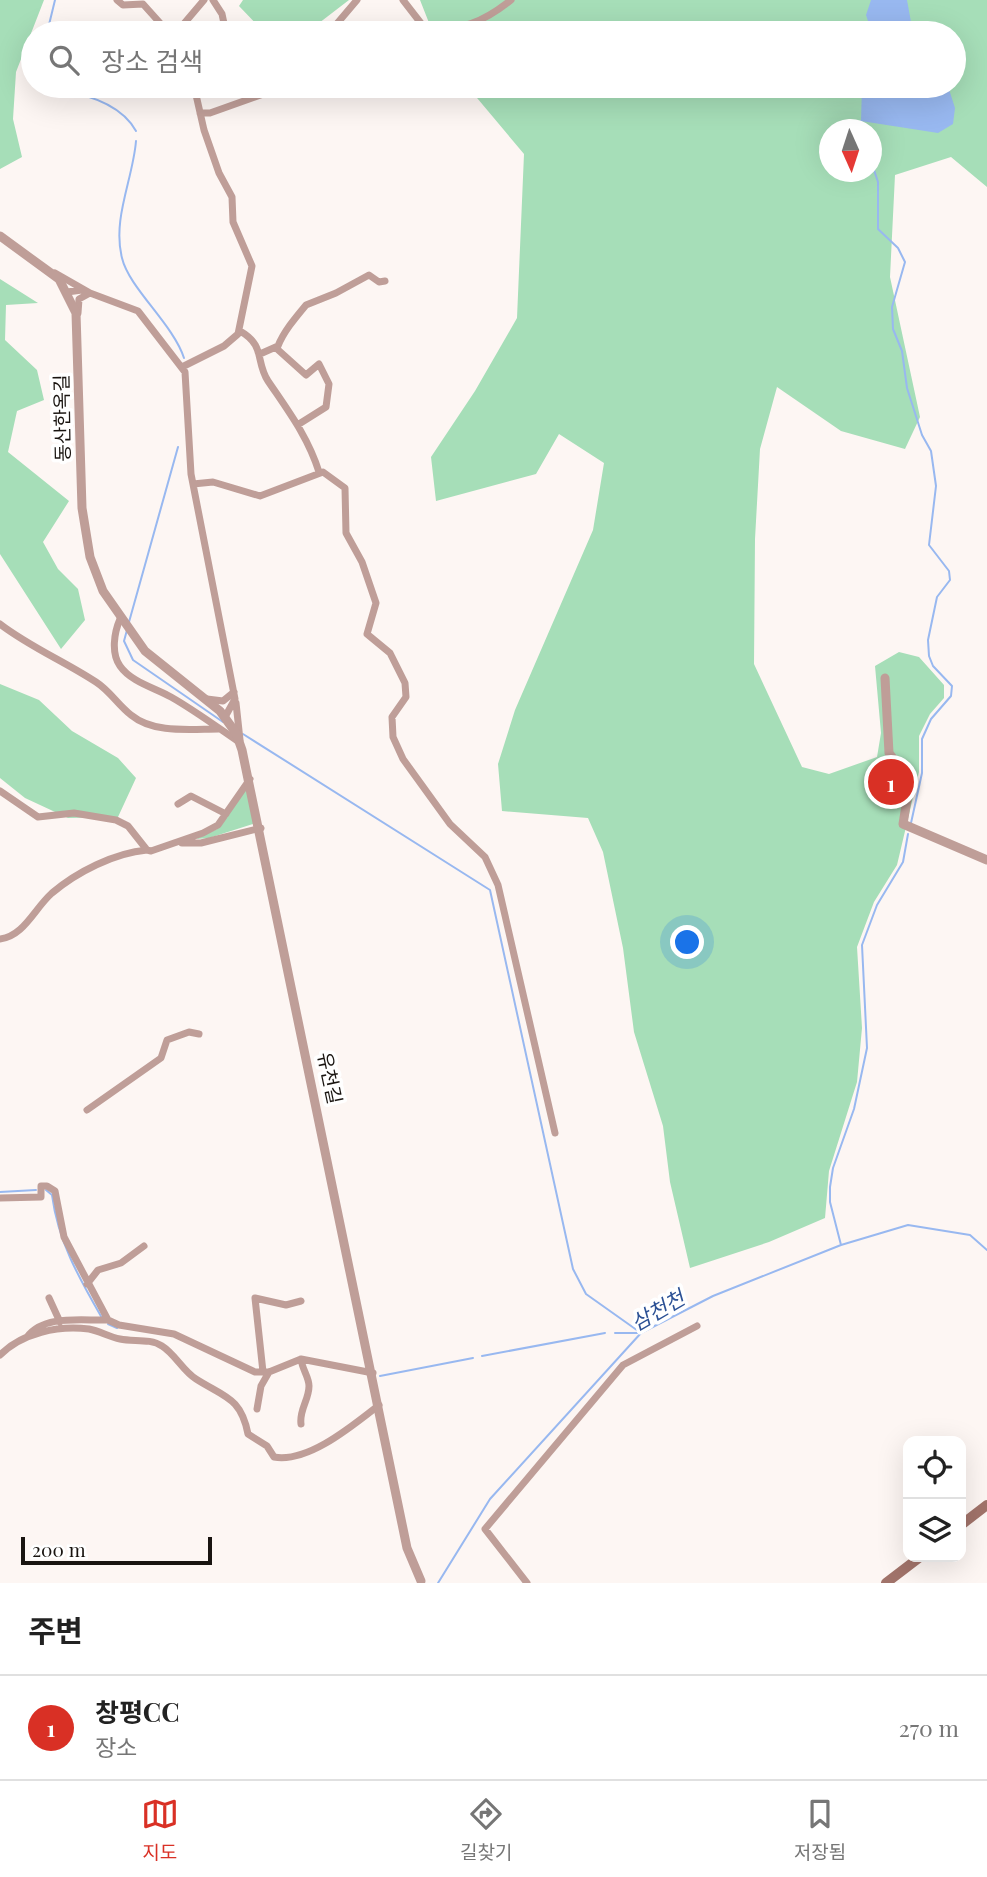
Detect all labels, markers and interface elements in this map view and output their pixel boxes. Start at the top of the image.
search box [21,21,966,98]
icon: search [45,41,83,79]
text: 장소 검색 [101,43,203,78]
north arrow [819,119,882,182]
street label: 동산한옥길 [47,374,75,462]
pin: 1 [868,756,914,808]
your location [670,925,704,959]
street label: 유천길 [313,1049,349,1106]
water label: 삼천천 [625,1281,691,1336]
map controls [903,1436,966,1562]
button: locate [903,1436,966,1499]
button: layers [903,1499,966,1562]
scale bar [21,1534,212,1566]
text: 200 m [32,1536,86,1562]
text: 주변 [28,1610,83,1650]
text: 창평CC [95,1694,180,1729]
text: 1 [47,1712,55,1743]
text: 270 m [899,1712,959,1743]
text: 장소 [95,1731,137,1762]
tab: 지도 [141,1795,179,1864]
tab: 길찾기 [460,1795,512,1864]
tab: 저장됨 [794,1795,846,1864]

